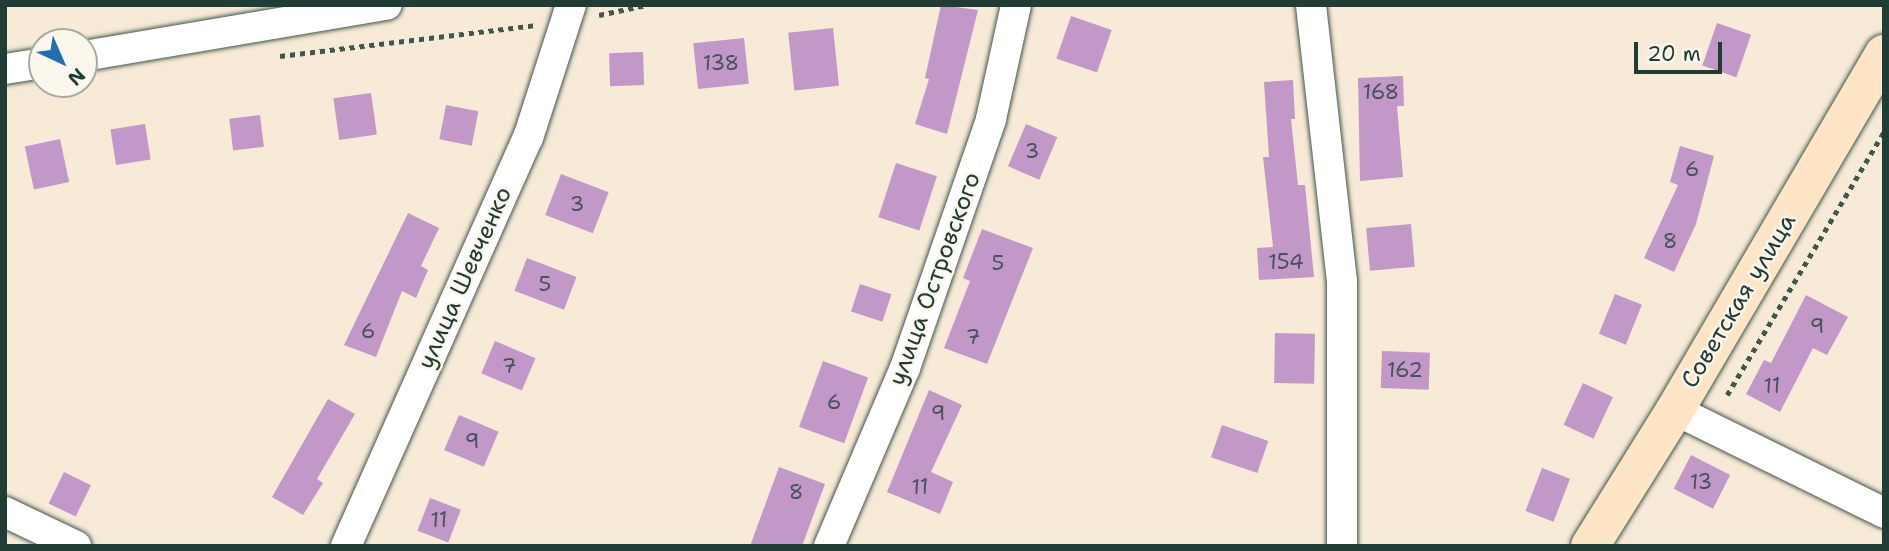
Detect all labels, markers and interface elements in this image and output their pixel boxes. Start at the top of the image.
north arrow [28,28,98,98]
scale bar [1637,28,1724,72]
text: 20 m [1647,40,1701,68]
house number: 138 [703,50,739,76]
text: N [62,63,91,91]
house number: 168 [1363,79,1399,105]
house number: 3 [1025,138,1039,164]
house number: 6 [1685,156,1699,182]
street label: улица Островского [883,168,987,390]
street label: улица Шевченко [412,182,518,374]
house number: 3 [570,191,584,217]
street label: Советская улица [1676,209,1802,393]
house number: 8 [1663,228,1677,254]
house number: 154 [1268,249,1304,275]
house number: 5 [992,250,1004,276]
house number: 5 [539,271,551,297]
house number: 9 [1810,313,1824,339]
house number: 6 [361,318,375,344]
house number: 7 [966,324,980,350]
house number: 7 [502,353,516,379]
house number: 162 [1387,357,1423,383]
house number: 11 [1764,373,1780,399]
house number: 6 [827,389,841,415]
house number: 9 [931,400,945,426]
house number: 9 [465,428,479,454]
house number: 13 [1690,469,1712,495]
house number: 11 [912,474,928,500]
house number: 8 [789,479,803,505]
house number: 11 [431,507,447,533]

